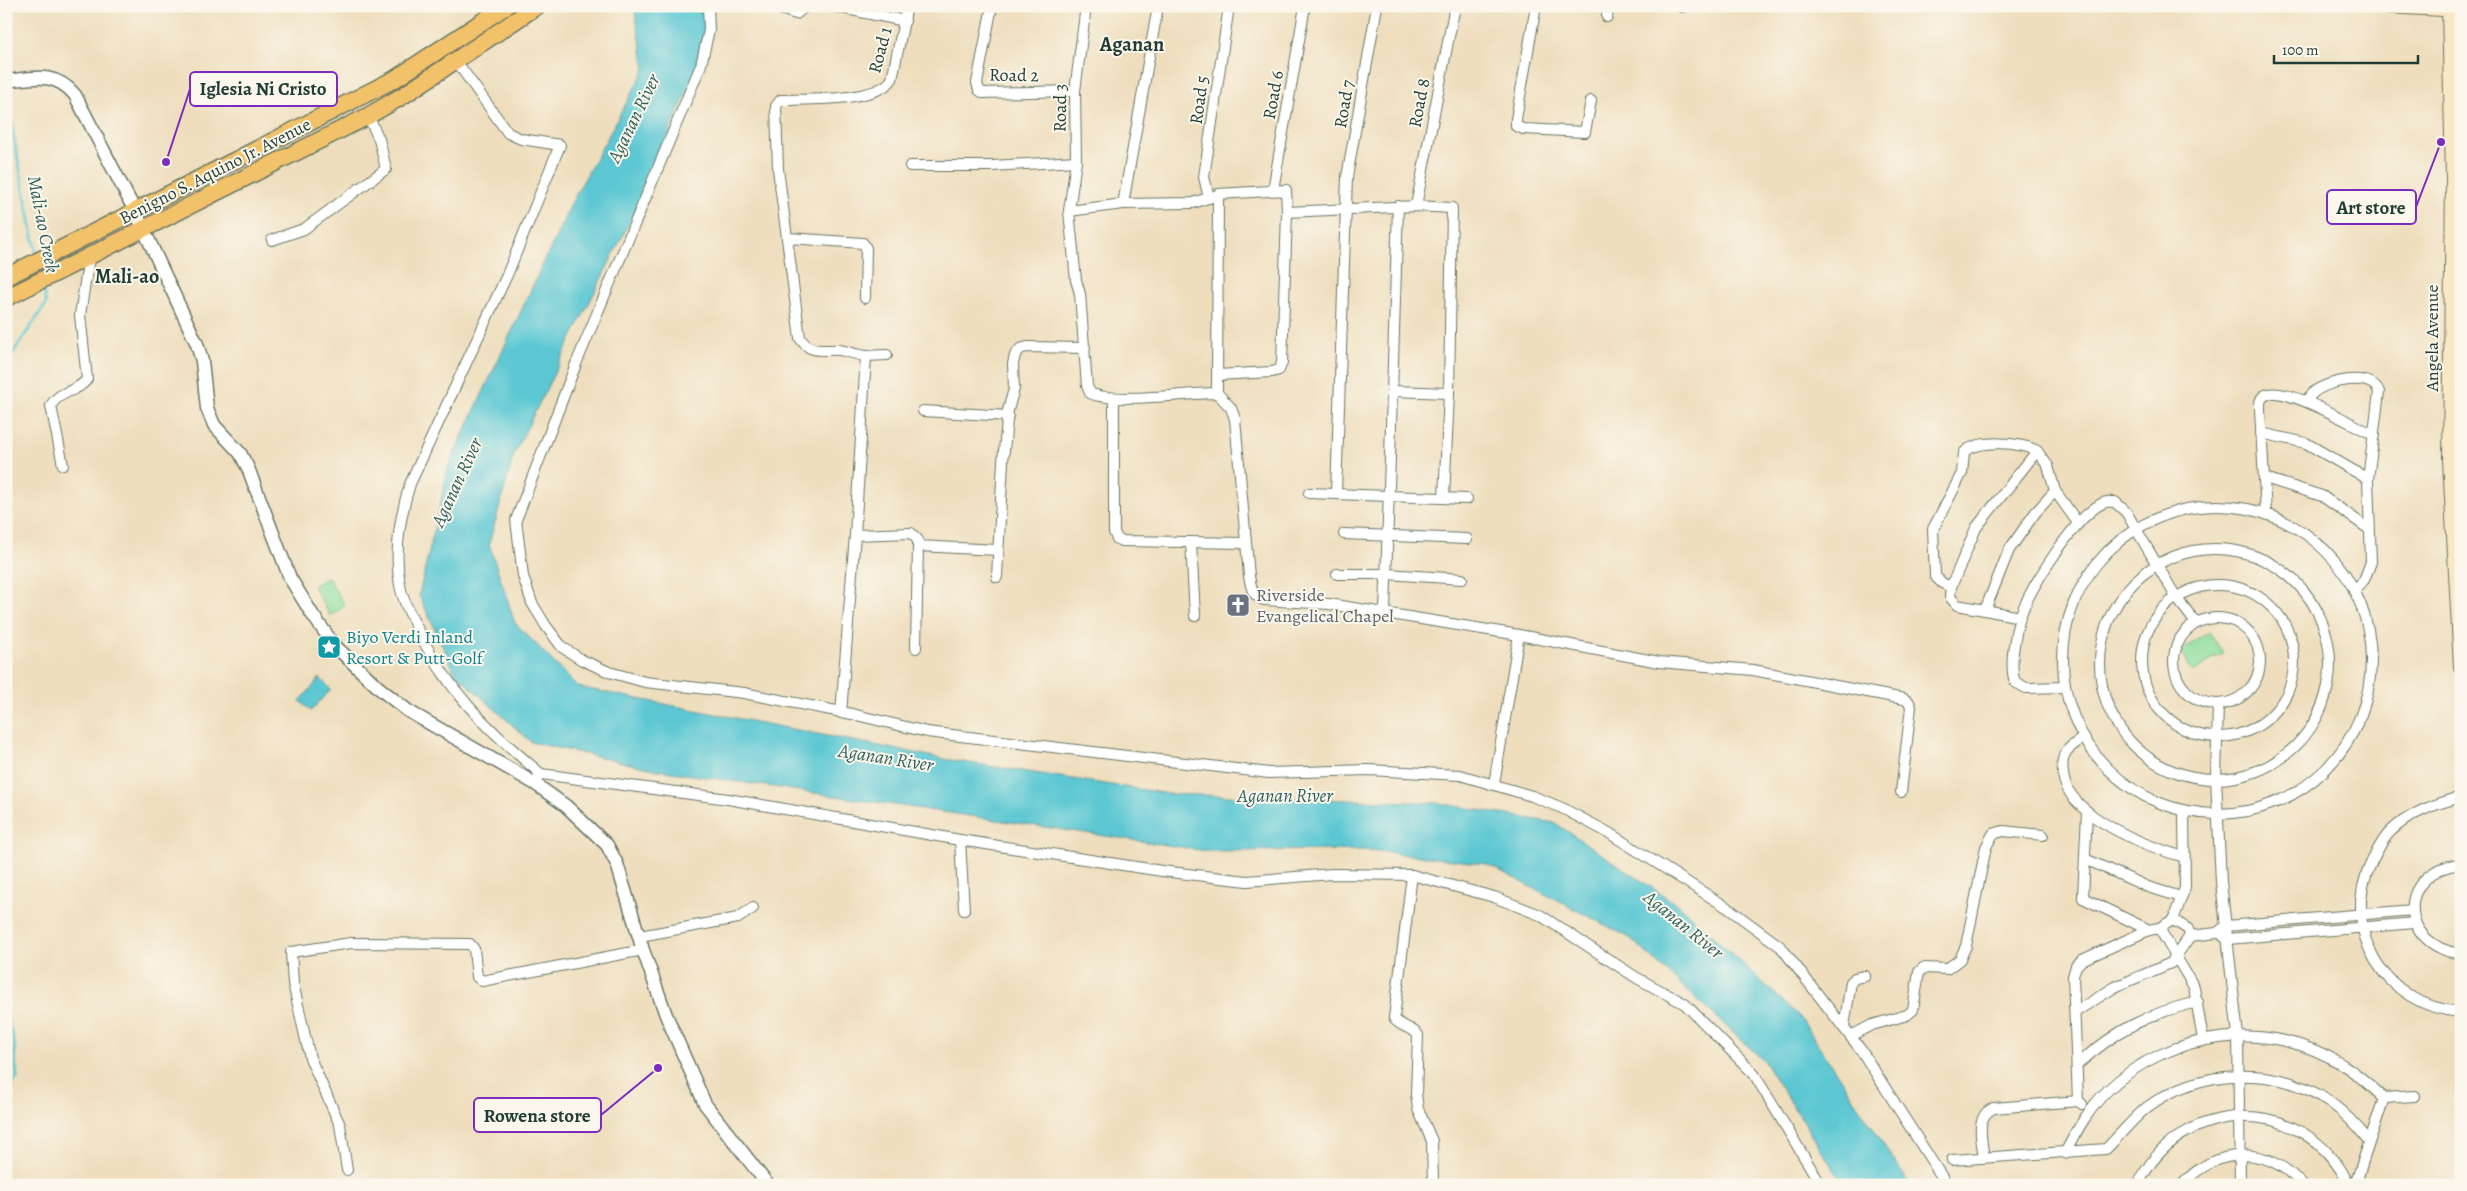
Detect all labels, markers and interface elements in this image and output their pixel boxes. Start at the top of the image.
street label: Road 1 [862,24,898,76]
district label: Aganan [1099,31,1164,58]
scale bar [2274,32,2418,64]
text: 100 m [2282,40,2319,60]
street label: Road 2 [989,63,1039,87]
water label: Aganan River [601,68,667,168]
street label: Road 6 [1257,69,1289,121]
callout: Iglesia Ni Cristo [190,72,337,106]
street label: Road 5 [1184,74,1214,126]
text: Iglesia Ni Cristo [199,76,327,102]
street label: Road 8 [1402,76,1436,130]
street label: Road 7 [1328,78,1360,130]
street label: Road 3 [1048,84,1072,132]
street label: Benigno S. Aquino Jr. Avenue [115,112,315,230]
water label: Mali-ao Creek [21,173,65,275]
callout: Art store [2327,190,2416,224]
text: Art store [2335,195,2406,221]
district label: Mali-ao [95,263,159,290]
street label: Angela Avenue [2420,284,2444,393]
water label: Aganan River [424,432,489,532]
place label: Riverside Evangelical Chapel [1256,583,1394,628]
church icon: Riverside Evangelical Chapel [1225,592,1251,618]
place label: Biyo Verdi Inland Resort & Putt-Golf [346,625,486,670]
place icon: Biyo Verdi Inland Resort & Putt-Golf [316,634,342,660]
water label: Aganan River [836,738,937,779]
water label: Aganan River [1236,783,1334,809]
water label: Aganan River [1637,884,1730,966]
callout: Rowena store [474,1098,601,1132]
text: Rowena store [483,1103,591,1129]

